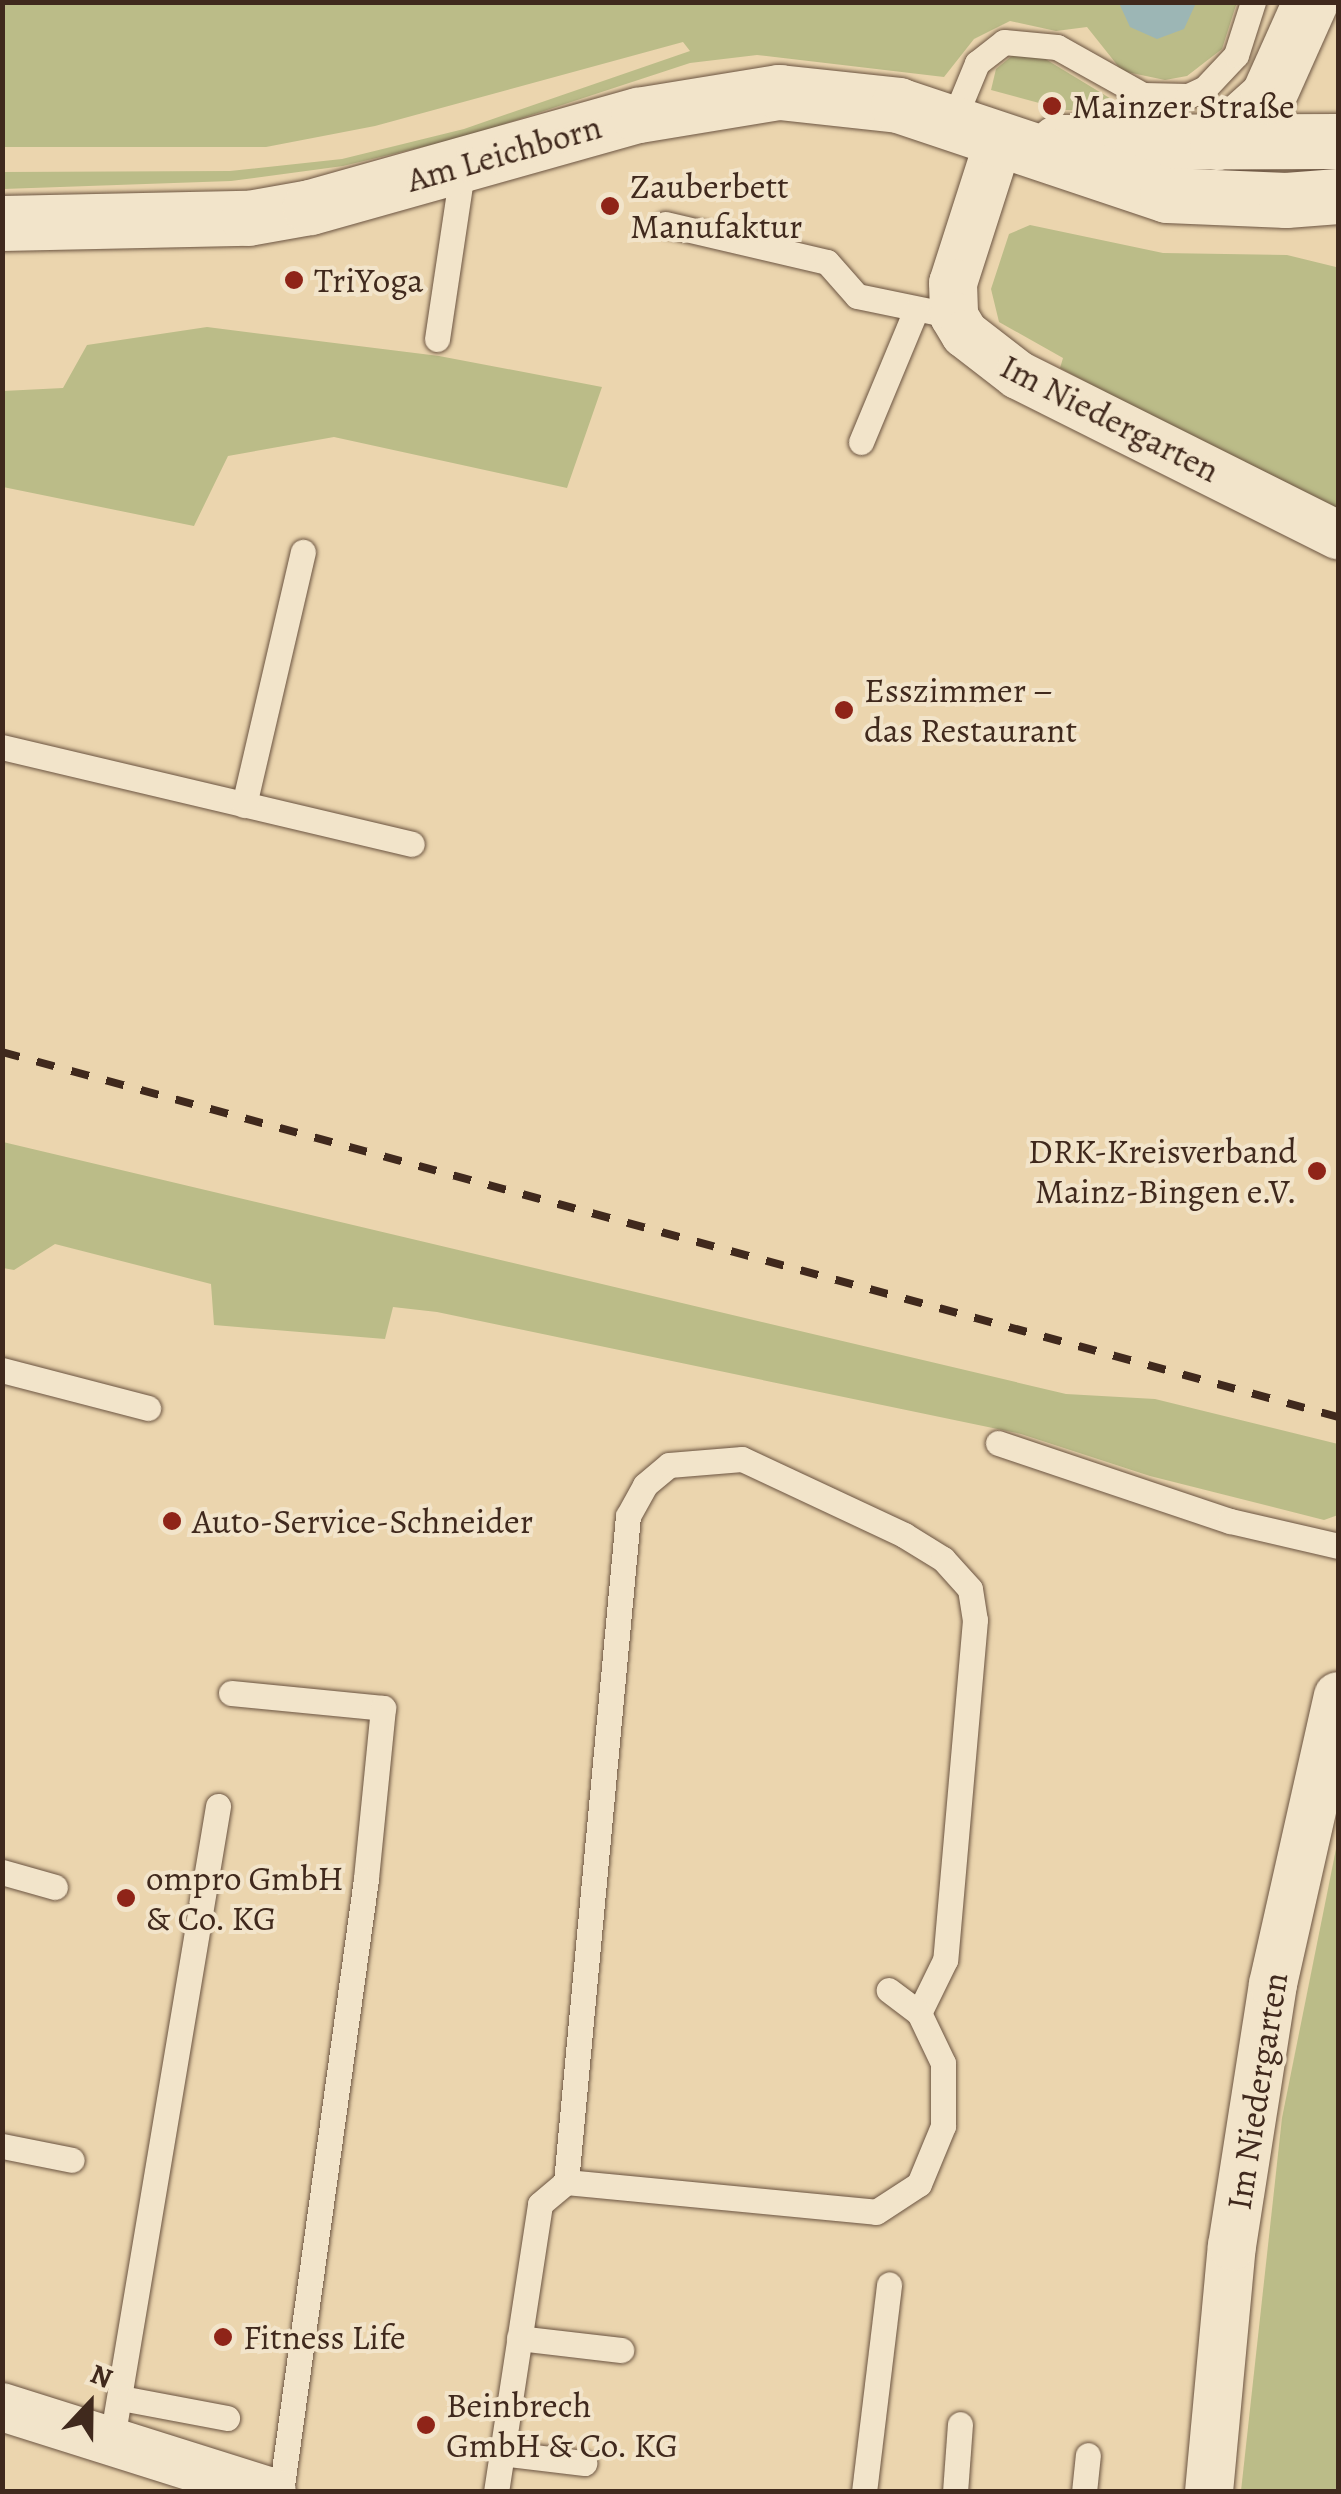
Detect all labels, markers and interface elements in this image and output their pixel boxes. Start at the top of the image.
place label: Mainzer Straße [1072,85,1295,127]
marker: Mainzer Straße [1041,95,1063,117]
street label: Am Leichborn [402,105,606,201]
place label: Zauberbett Manufaktur [630,165,803,247]
marker: Zauberbett Manufaktur [599,195,621,217]
place label: TriYoga [314,259,424,301]
marker: TriYoga [283,269,305,291]
street label: Im Niedergarten [994,345,1226,491]
place label: Esszimmer – das Restaurant [864,669,1077,751]
marker: Esszimmer – das Restaurant [833,699,855,721]
place label: DRK-Kreisverband Mainz-Bingen e.V. [1028,1130,1297,1212]
marker: DRK-Kreisverband Mainz-Bingen e.V. [1306,1160,1328,1182]
place label: Auto-Service-Schneider [192,1500,533,1542]
marker: Auto-Service-Schneider [161,1510,183,1532]
place label: ompro GmbH & Co. KG [146,1857,344,1939]
marker: ompro GmbH & Co. KG [115,1887,137,1909]
street label: Im Niedergarten [1218,1969,1296,2213]
place label: Fitness Life [243,2316,406,2358]
marker: Fitness Life [212,2326,234,2348]
north arrow [40,2354,140,2454]
text: N [85,2355,118,2398]
place label: Beinbrech GmbH & Co. KG [446,2384,679,2466]
marker: Beinbrech GmbH & Co. KG [415,2414,437,2436]

